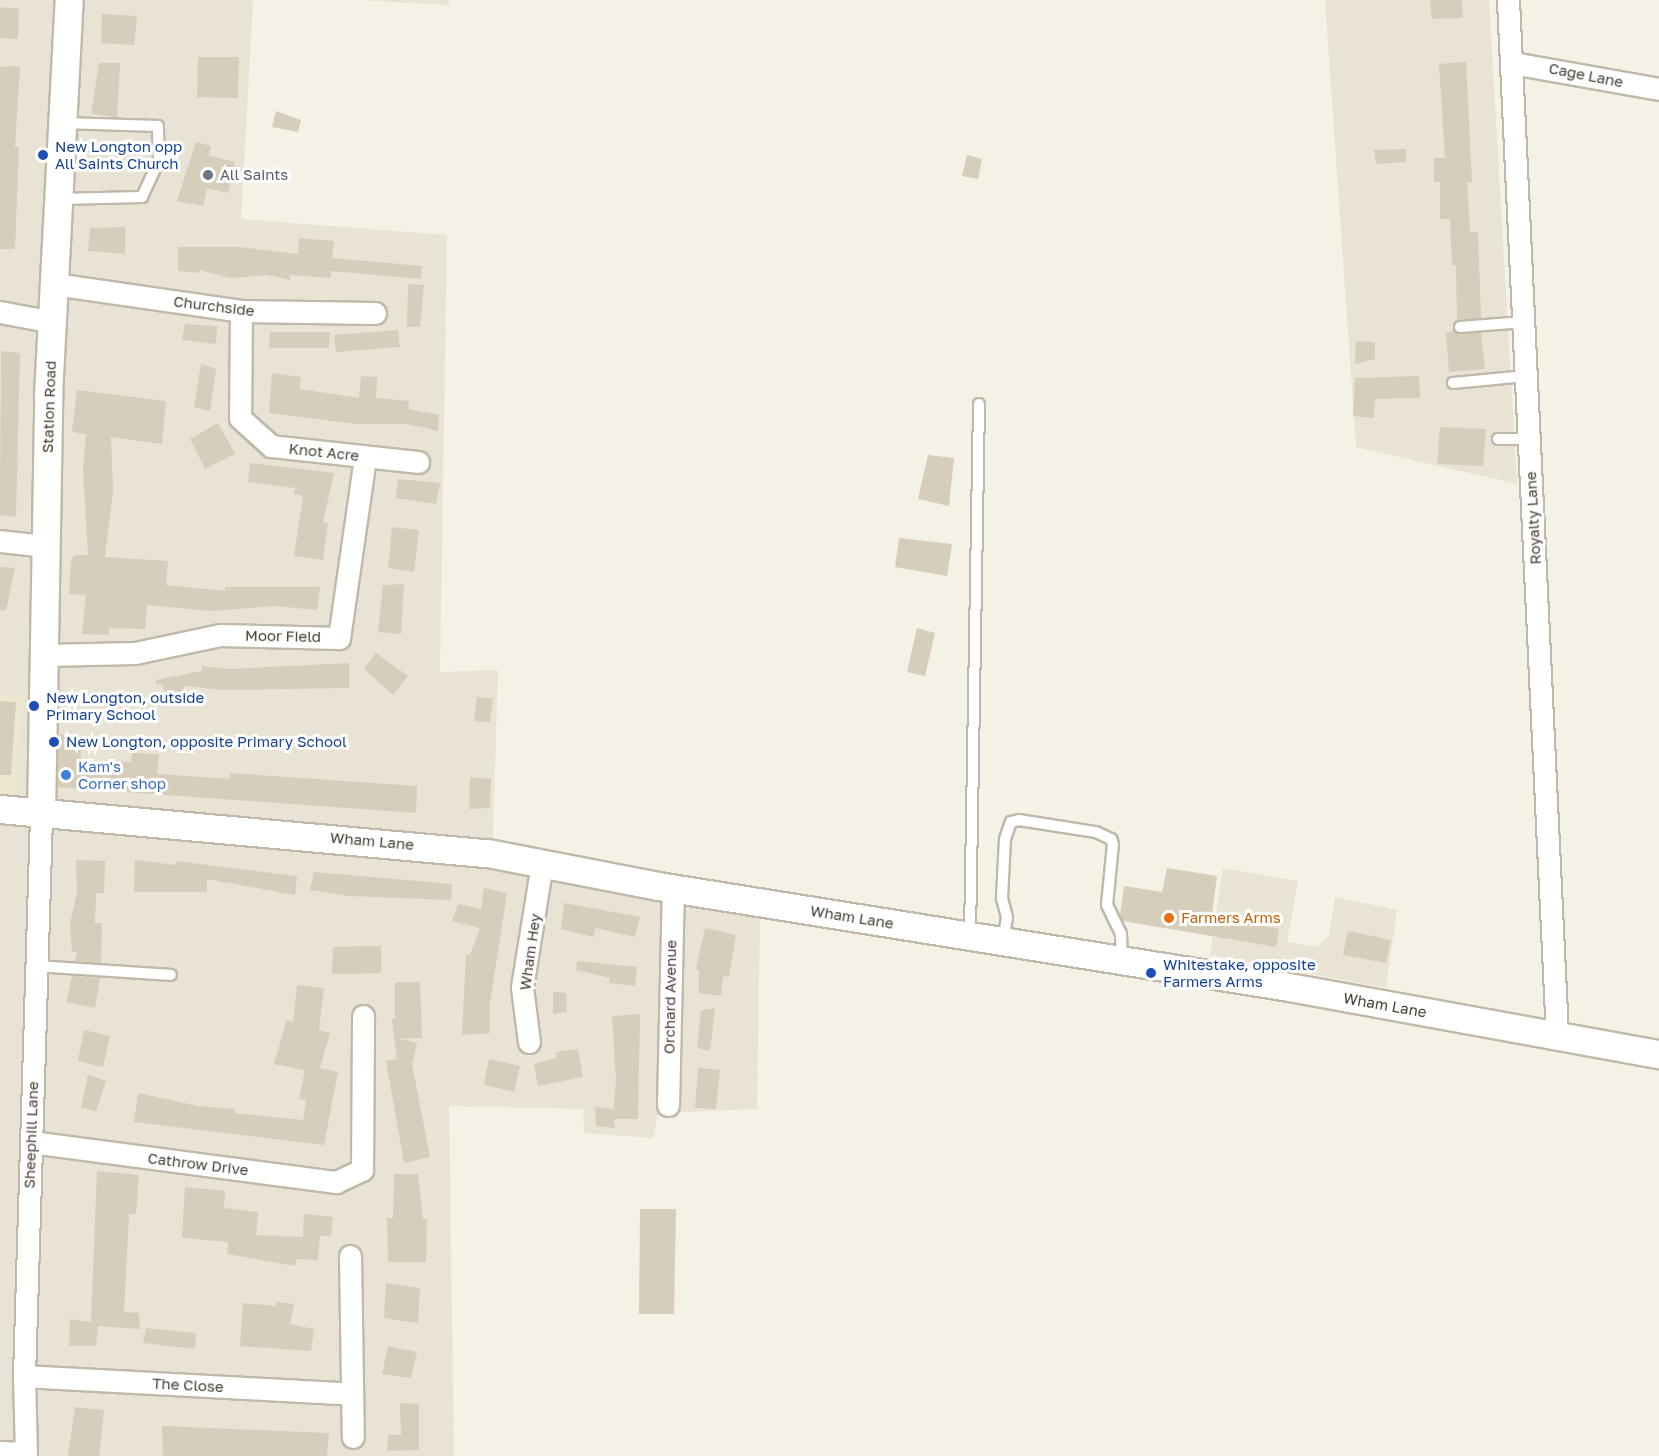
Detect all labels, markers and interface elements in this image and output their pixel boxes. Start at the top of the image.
street label: Cage Lane [1547,59,1625,91]
place label: New Longton opp All Saints Church [55,137,182,172]
marker: New Longton opp All Saints Church [36,148,50,162]
place label: All Saints [220,166,288,184]
marker: All Saints [201,168,215,182]
street label: Churchside [172,292,256,320]
street label: Station Road [38,361,60,453]
street label: Knot Acre [288,439,360,465]
street label: Royalty Lane [1522,471,1544,565]
street label: Moor Field [245,626,321,646]
place label: New Longton, outside Primary School [46,688,204,723]
marker: New Longton, outside Primary School [27,699,41,713]
place label: New Longton, opposite Primary School [66,733,347,751]
marker: New Longton, opposite Primary School [47,735,61,749]
place label: Kam's Corner shop [78,757,166,792]
marker: Kam's Corner shop [59,768,73,782]
street label: Wham Lane [329,828,415,854]
street label: Wham Lane [809,902,895,932]
place label: Farmers Arms [1181,909,1281,927]
marker: Farmers Arms [1162,911,1176,925]
street label: Wham Hey [516,912,544,992]
street label: Orchard Avenue [660,940,680,1054]
place label: Whitestake, opposite Farmers Arms [1163,955,1316,990]
marker: Whitestake, opposite Farmers Arms [1144,966,1158,980]
street label: Wham Lane [1342,989,1428,1021]
street label: Sheephill Lane [20,1081,42,1189]
street label: Cathrow Drive [147,1149,249,1179]
street label: The Close [152,1374,224,1396]

